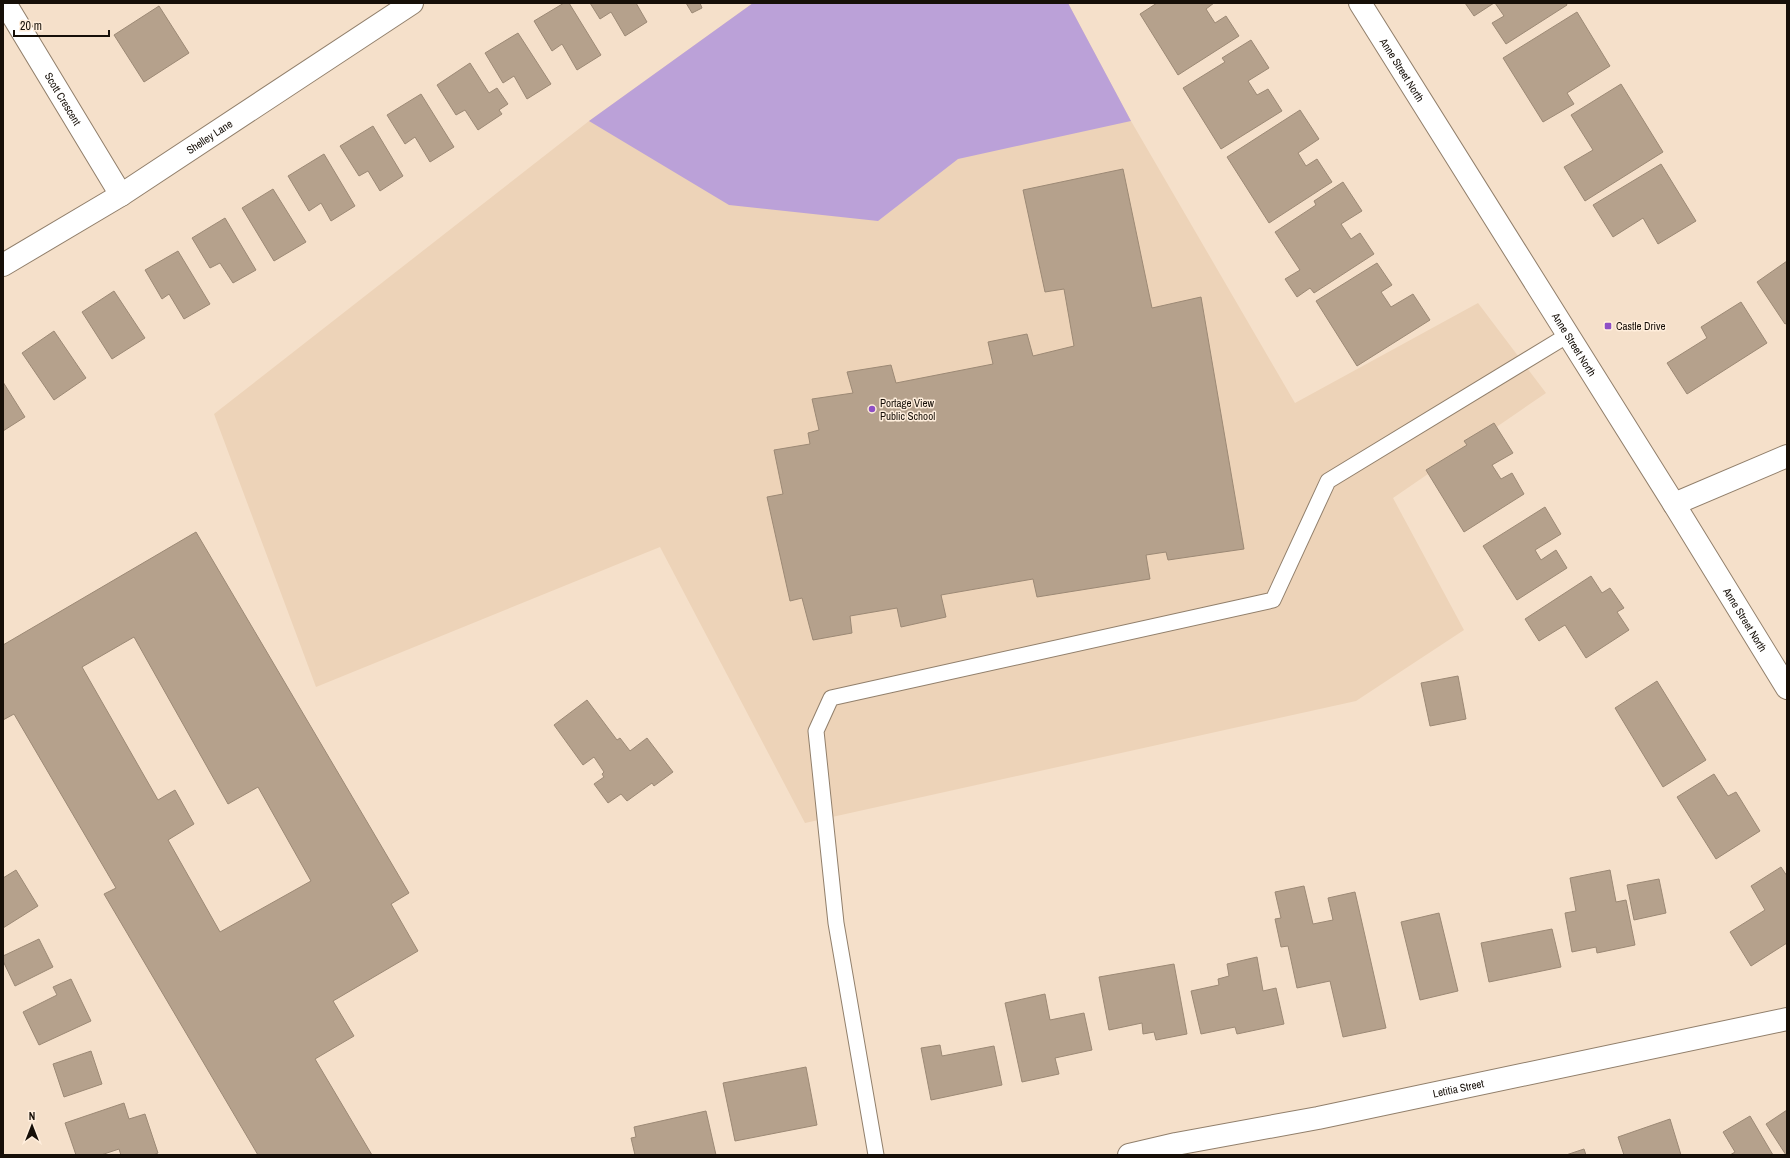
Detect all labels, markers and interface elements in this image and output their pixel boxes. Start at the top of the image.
scale bar [14,12,109,38]
text: 20 m [20,18,42,34]
street label: Anne Street North [1376,35,1427,104]
street label: Scott Crescent [42,70,84,128]
street label: Shelley Lane [184,116,235,157]
street label: Anne Street North [1548,309,1599,379]
place label: Castle Drive [1616,319,1666,333]
marker: Castle Drive [1603,321,1613,331]
place label: Portage View Public School [880,396,935,423]
marker: Portage View Public School [867,404,877,414]
street label: Anne Street North [1720,584,1770,654]
street label: Letitia Street [1431,1076,1486,1101]
north arrow [12,1106,52,1146]
text: N [29,1109,35,1123]

